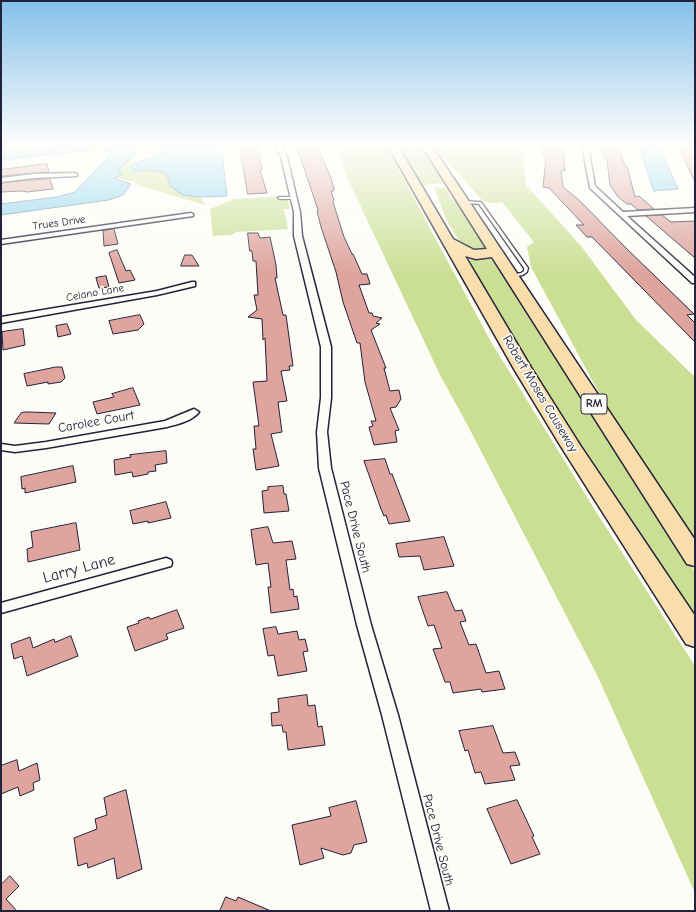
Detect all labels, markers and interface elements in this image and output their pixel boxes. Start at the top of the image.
street label: Trues Drive [32,213,86,233]
street label: Celano Lane [65,281,125,305]
street label: Robert Moses Causeway [499,333,581,455]
road number: RM [581,394,607,414]
street label: Carolee Court [57,408,135,436]
street label: Pace Drive South [336,479,374,575]
street label: Larry Lane [41,550,117,588]
street label: Pace Drive South [419,792,457,888]

